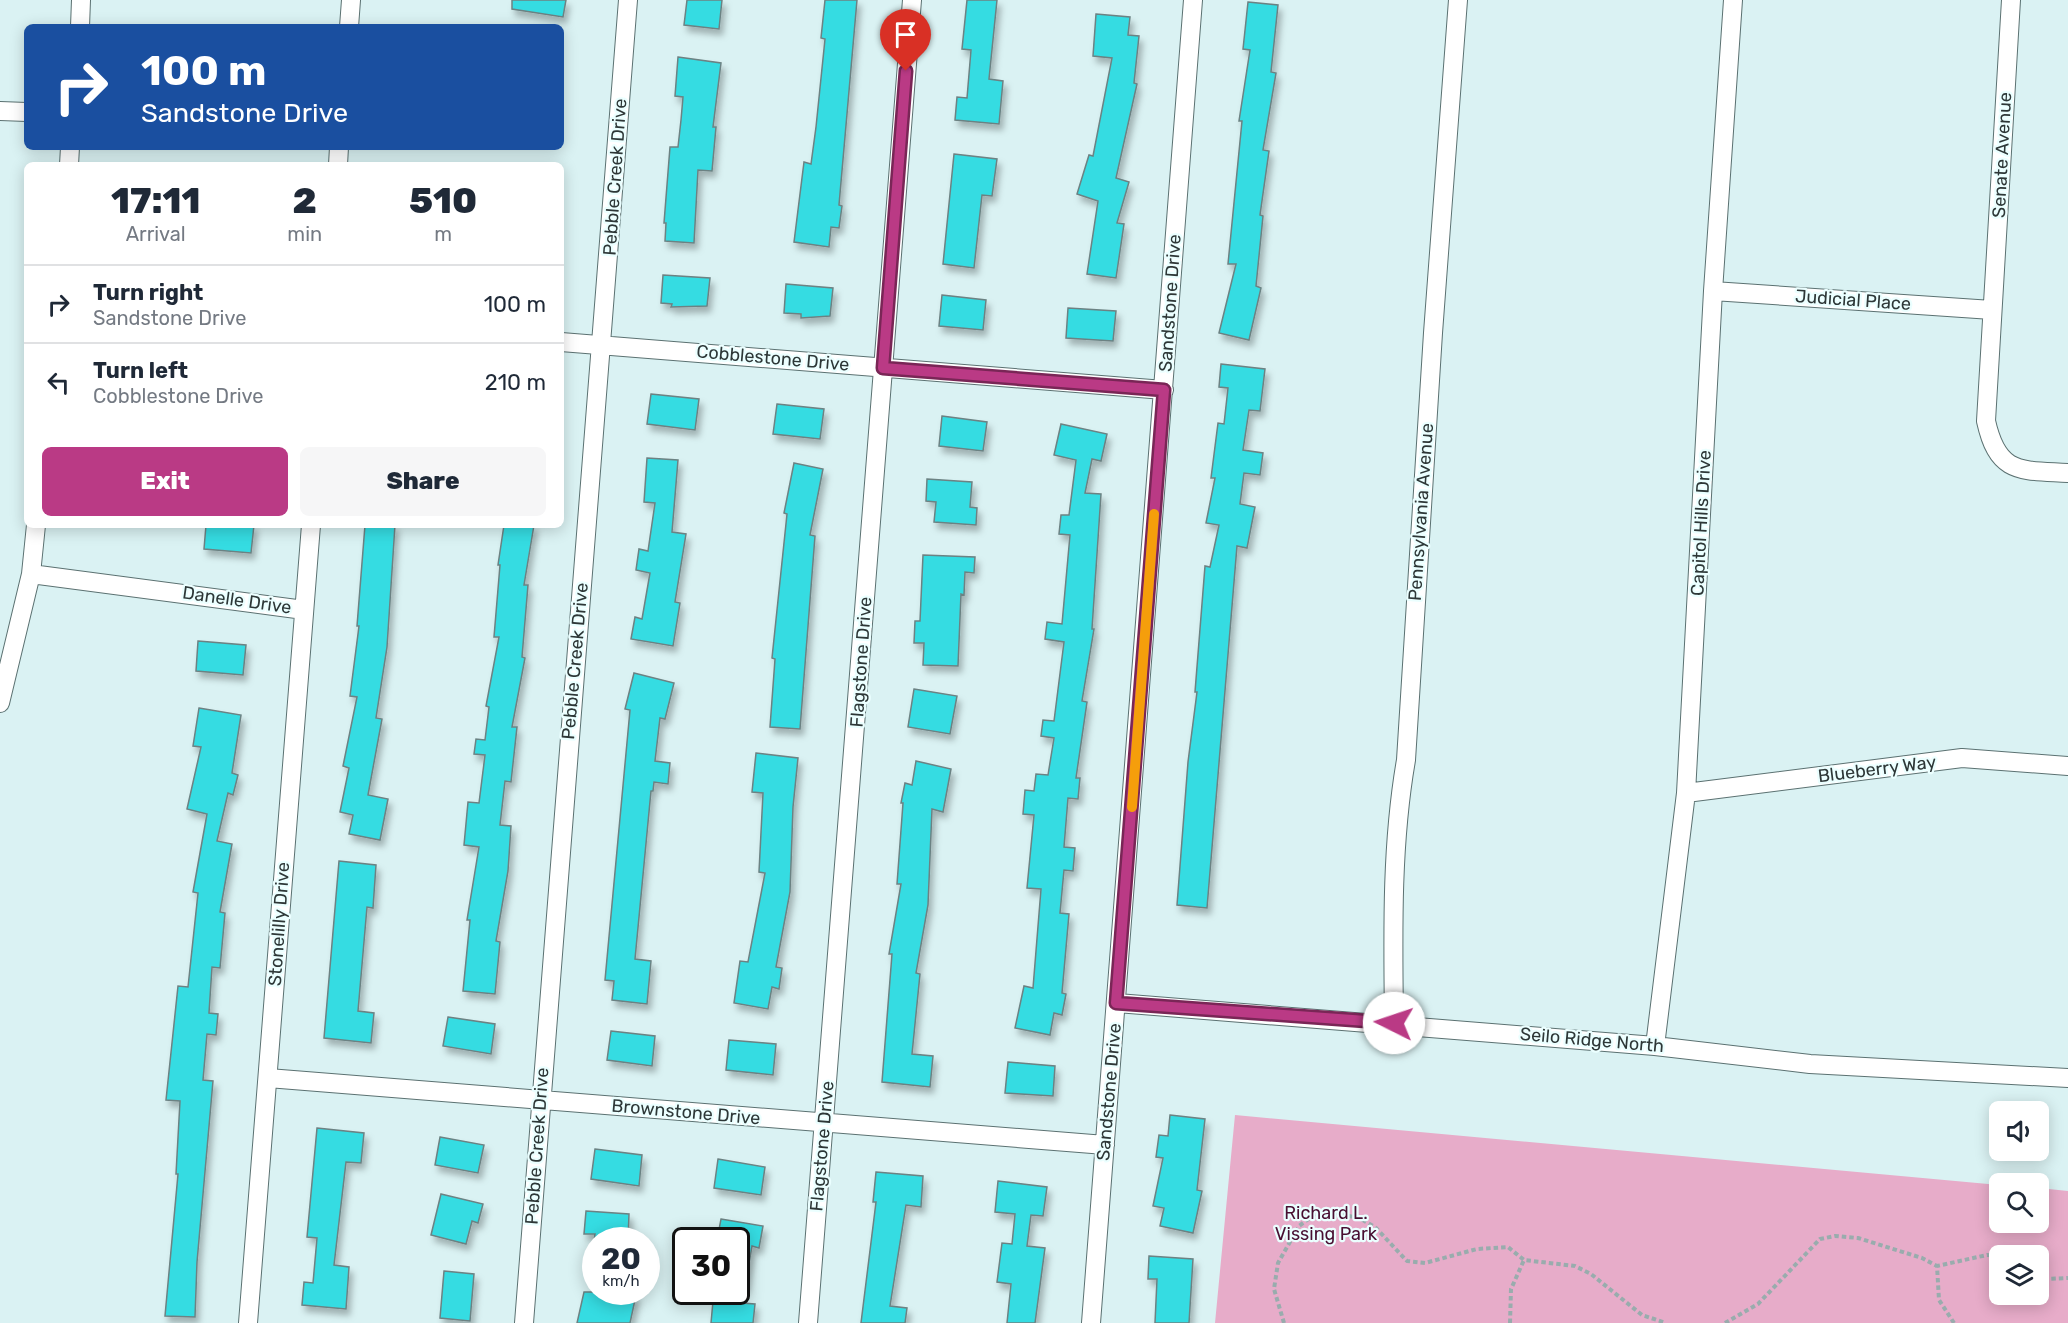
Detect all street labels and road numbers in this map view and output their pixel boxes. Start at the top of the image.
street label: Senate Avenue [1988,91,2016,219]
street label: Pebble Creek Drive [599,98,631,256]
street label: Sandstone Drive [1154,233,1186,373]
street label: Judicial Place [1794,285,1912,315]
street label: Cobblestone Drive [696,340,850,376]
street label: Pennsylvania Avenue [1404,422,1438,602]
street label: Capitol Hills Drive [1686,450,1716,596]
street label: Danelle Drive [181,581,293,619]
street label: Pebble Creek Drive [557,582,593,740]
street label: Flagstone Drive [845,596,877,728]
street label: Blueberry Way [1817,751,1937,787]
street label: Stonelilly Drive [264,861,294,987]
street label: Sandstone Drive [1092,1022,1126,1162]
street label: Seilo Ridge North [1519,1023,1665,1057]
street label: Pebble Creek Drive [521,1067,553,1225]
street label: Flagstone Drive [805,1080,839,1212]
street label: Brownstone Drive [611,1095,761,1129]

